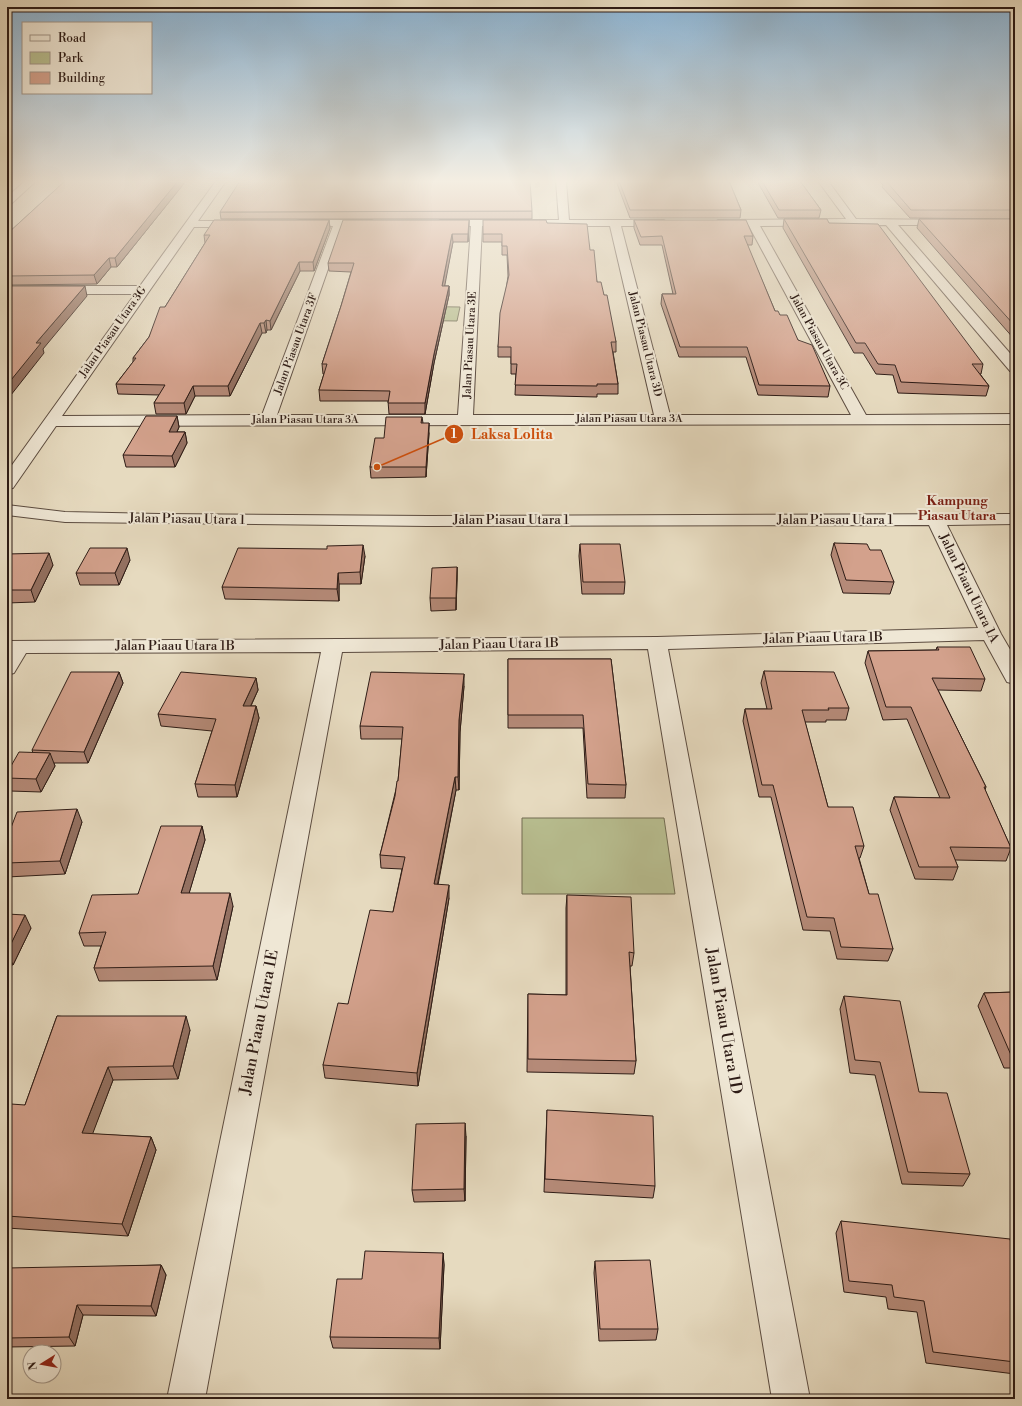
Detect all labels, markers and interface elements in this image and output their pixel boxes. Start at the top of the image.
legend [22,22,152,94]
text: Road [58,31,86,46]
text: Park [58,51,84,66]
text: Building [57,71,106,86]
street label: Jalan Piasau Utara 3G [76,284,150,381]
street label: Jalan Piasau Utara 3D [625,289,665,399]
street label: Jalan Piasau Utara 3F [271,291,321,398]
street label: Jalan Piasau Utara 3E [460,291,480,400]
street label: Jalan Piasau Utara 3C [786,291,851,392]
street label: Jalan Piasau Utara 3A [574,412,683,426]
street label: Jalan Piasau Utara 3A [250,413,359,427]
callout: Laksa Lolita [444,421,561,447]
text: Laksa Lolita [471,426,553,444]
text: 1 [451,427,457,442]
district label: Kampung Piasau Utara [918,493,997,524]
street label: Jalan Piasau Utara 1 [128,510,246,528]
street label: Jalan Piasau Utara 1 [452,512,570,528]
street label: Jalan Piasau Utara 1 [776,512,894,528]
street label: Jalan Piaau Utara 1A [935,530,1003,646]
street label: Jalan Piaau Utara 1B [762,629,883,647]
street label: Jalan Piaau Utara 1B [438,635,559,653]
street label: Jalan Piaau Utara 1B [114,638,235,654]
street label: Jalan Piaau Utara 1D [701,945,747,1096]
street label: Jalan Piaau Utara 1E [235,948,283,1097]
north arrow [22,1344,62,1384]
text: N [25,1360,41,1371]

